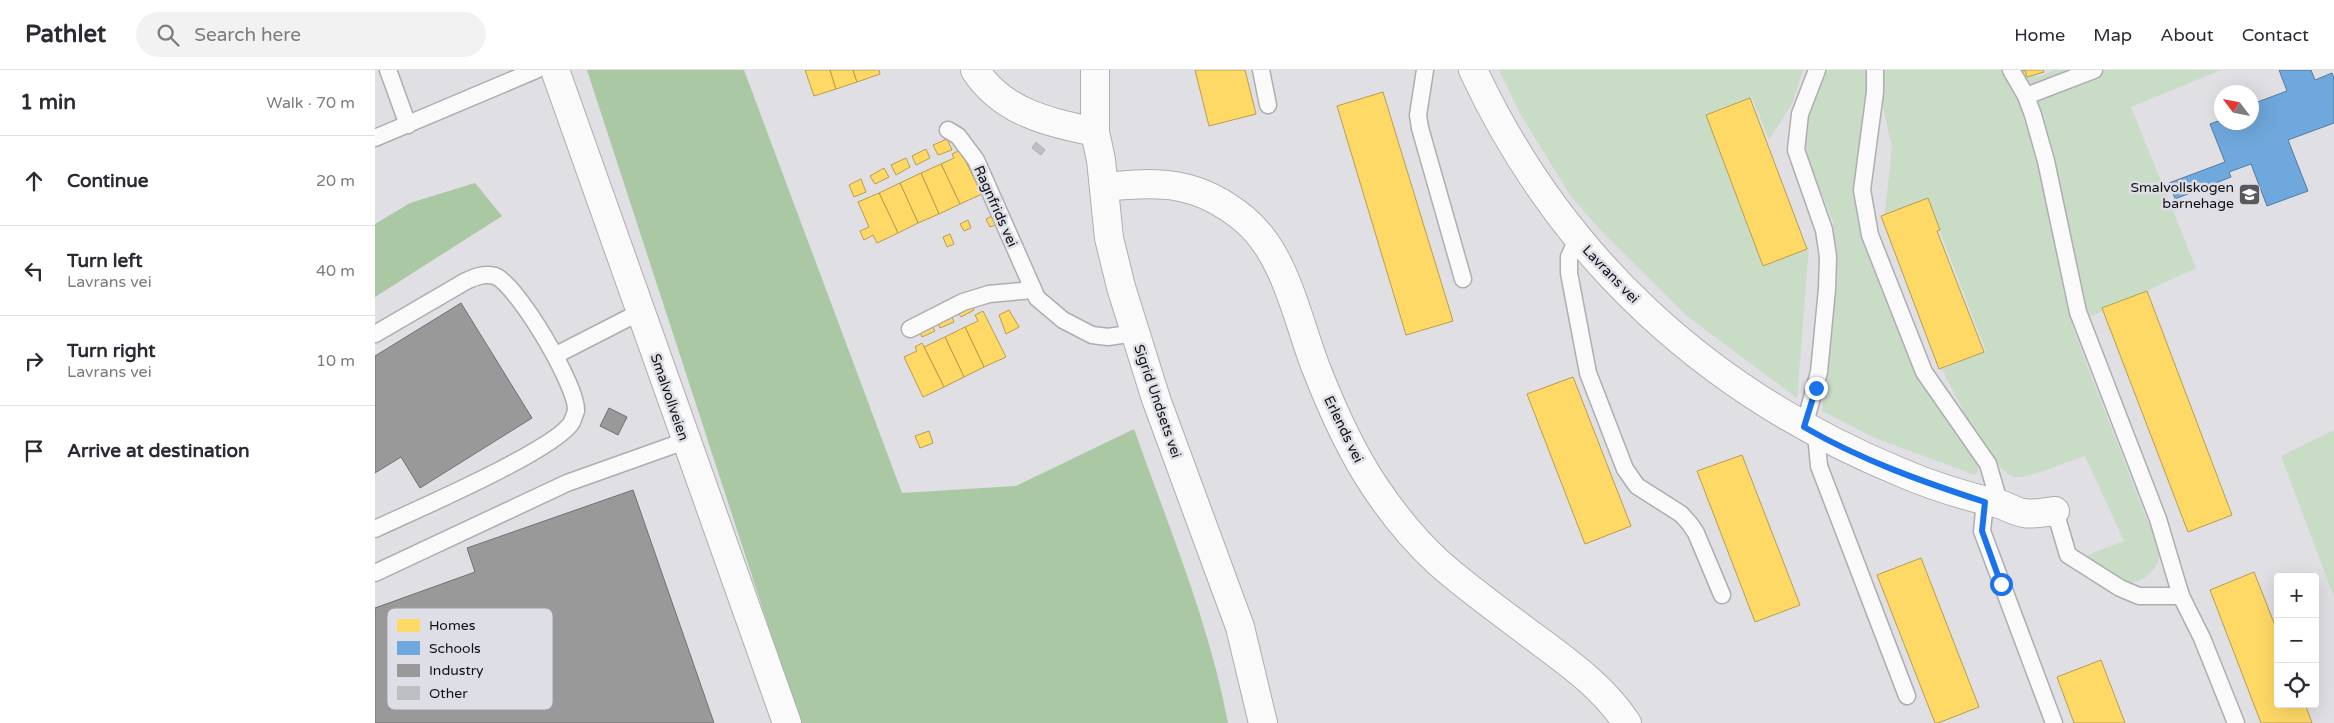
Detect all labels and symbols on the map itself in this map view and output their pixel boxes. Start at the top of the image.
north arrow [2214,85,2259,130]
street label: Ragnfrids vei [970,163,1021,249]
place label: Smalvollskogen barnehage [2130,179,2234,212]
school or university icon: Smalvollskogen barnehage [2238,183,2262,207]
street label: Lavrans vei [1579,242,1642,307]
street label: Sigrid Undsets vei [1130,342,1185,460]
street label: Smalvollveien [647,352,692,443]
route end [1805,377,1828,400]
street label: Erlends vei [1320,393,1367,465]
route start [1990,573,2013,596]
legend [387,608,553,710]
text: Homes [429,617,476,634]
text: Schools [429,640,481,657]
text: Industry [429,662,484,679]
text: Other [429,685,468,702]

